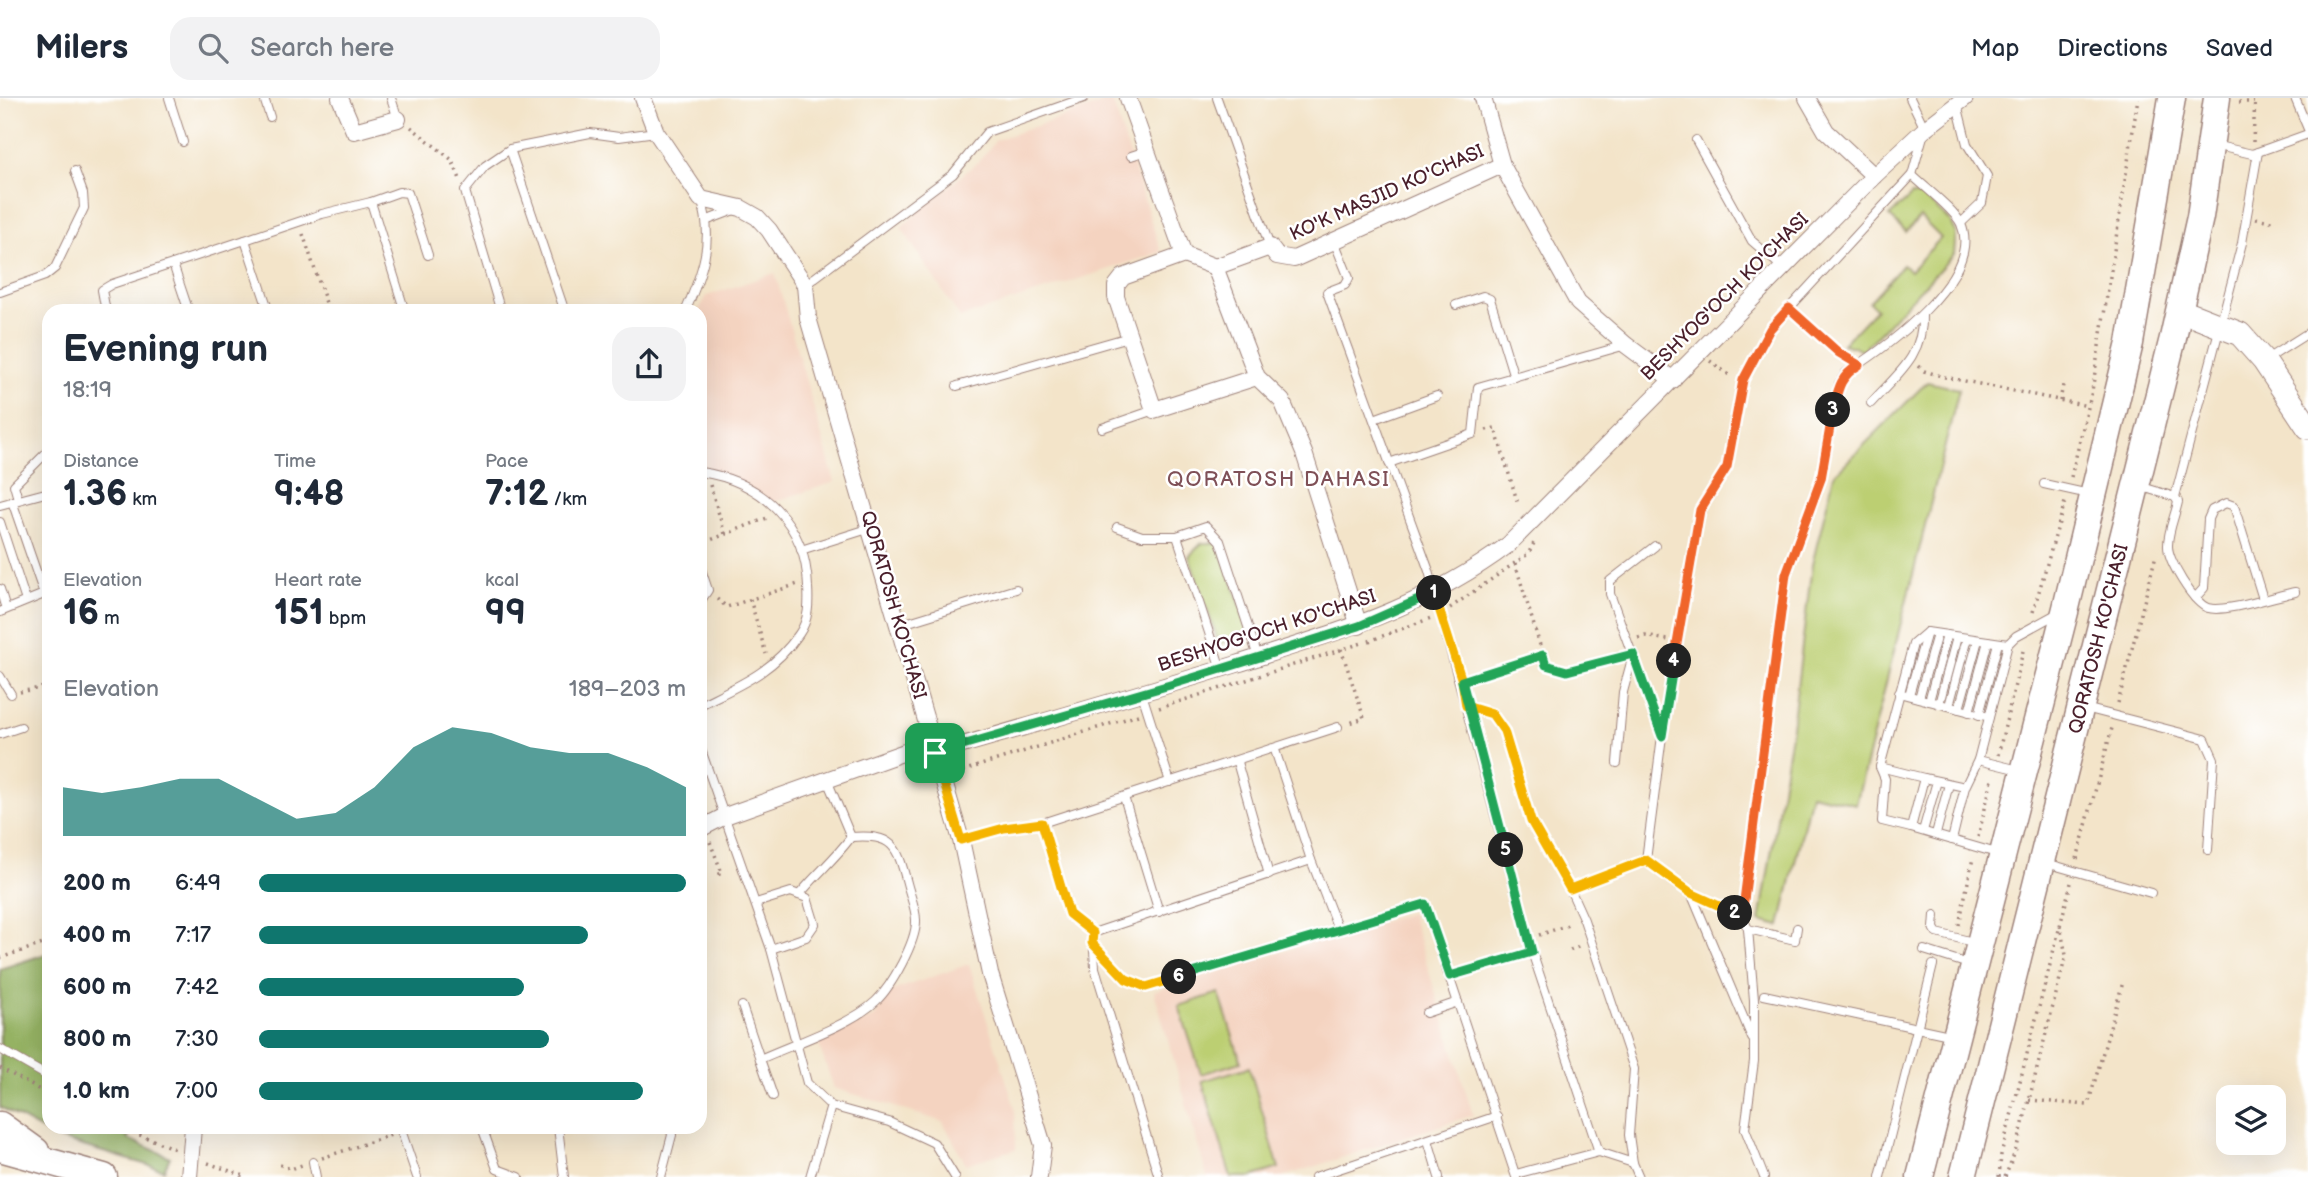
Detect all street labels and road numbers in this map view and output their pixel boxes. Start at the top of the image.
street label: KO'K MASJID KO'CHASI [1286,140,1488,246]
street label: BESHYOG'OCH KO'CHASI [1636,208,1814,386]
street label: QORATOSH KO'CHASI [855,508,931,702]
street label: QORATOSH KO'CHASI [2064,542,2134,736]
street label: BESHYOG'OCH KO'CHASI [1155,585,1379,677]

